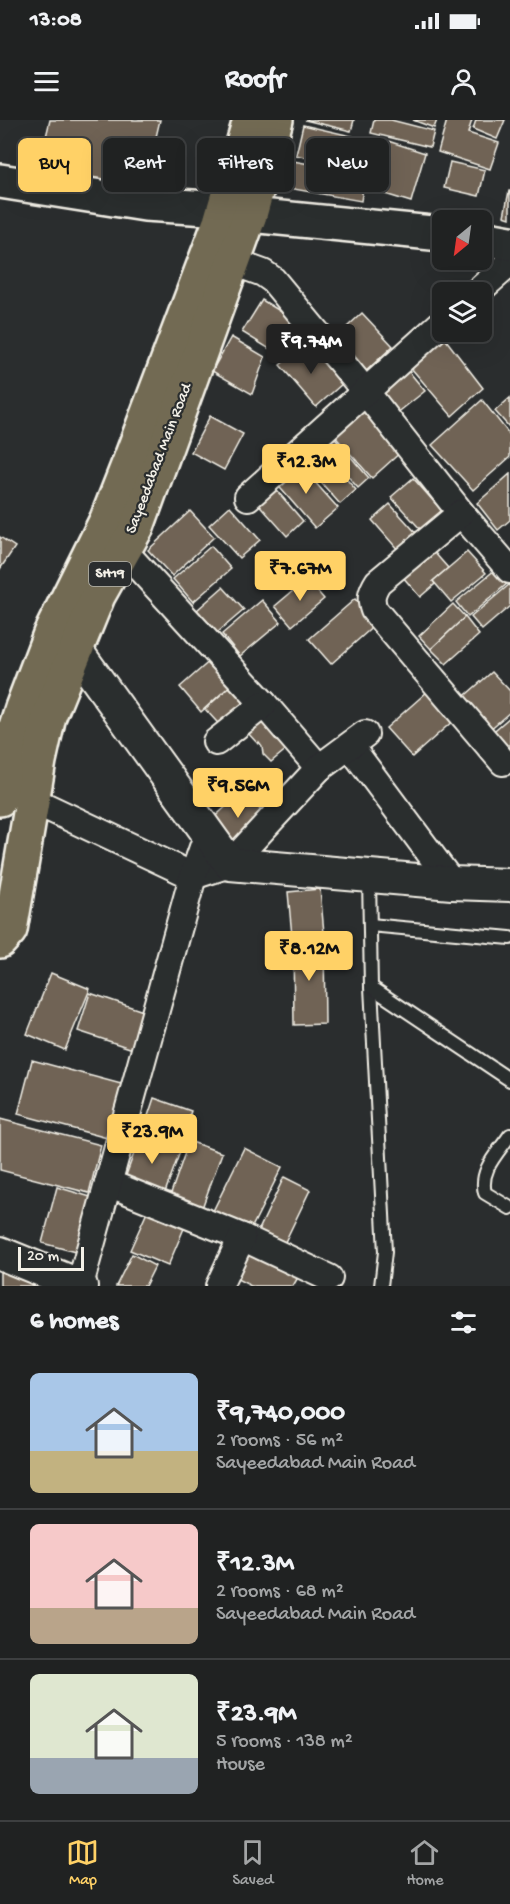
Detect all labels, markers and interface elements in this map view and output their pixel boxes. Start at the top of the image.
text: 13:08 [30,8,82,34]
icon: menu [30,65,63,98]
text: Roofr [225,65,285,97]
icon: person [447,65,480,98]
chip: Buy [18,138,91,192]
chip: Rent [103,138,185,192]
chip: Filters [197,138,294,192]
chip: New [306,138,389,192]
north arrow [432,210,492,270]
map controls [432,210,492,342]
button: layers [432,282,492,342]
pin: ₹9.74M [262,324,360,375]
text: ₹9.74M [280,332,342,355]
street label: Sayeedabad Main Road [123,380,198,537]
pin: ₹12.3M [257,444,355,495]
text: ₹12.3M [276,452,336,475]
pin: ₹7.67M [251,551,349,602]
text: ₹7.67M [269,559,331,582]
road number: SH19 [89,562,131,586]
pin: ₹9.56M [189,768,287,819]
text: ₹9.56M [207,776,269,799]
pin: ₹8.12M [260,931,358,982]
text: ₹8.12M [279,939,339,962]
pin: ₹23.9M [103,1114,201,1165]
text: ₹23.9M [121,1122,183,1145]
scale bar [18,1244,84,1272]
text: 20 m [27,1248,59,1267]
icon: filters [447,1306,480,1339]
text: 6 homes [30,1307,118,1338]
icon: home [78,1397,150,1469]
text: ₹9,740,000 [216,1399,345,1430]
text: 2 rooms · 56 m² [216,1430,343,1453]
text: Sayeedabad Main Road [216,1453,415,1476]
icon: home [78,1548,150,1620]
text: ₹12.3M [216,1550,294,1581]
text: 2 rooms · 68 m² [216,1581,344,1604]
text: Sayeedabad Main Road [216,1604,415,1627]
icon: home [78,1698,150,1770]
text: ₹23.9M [216,1700,296,1731]
text: 5 rooms · 138 m² [216,1731,353,1754]
text: House [216,1754,265,1777]
tab: Map [66,1836,99,1891]
tab: Saved [232,1836,273,1891]
tab: Home [406,1836,443,1891]

